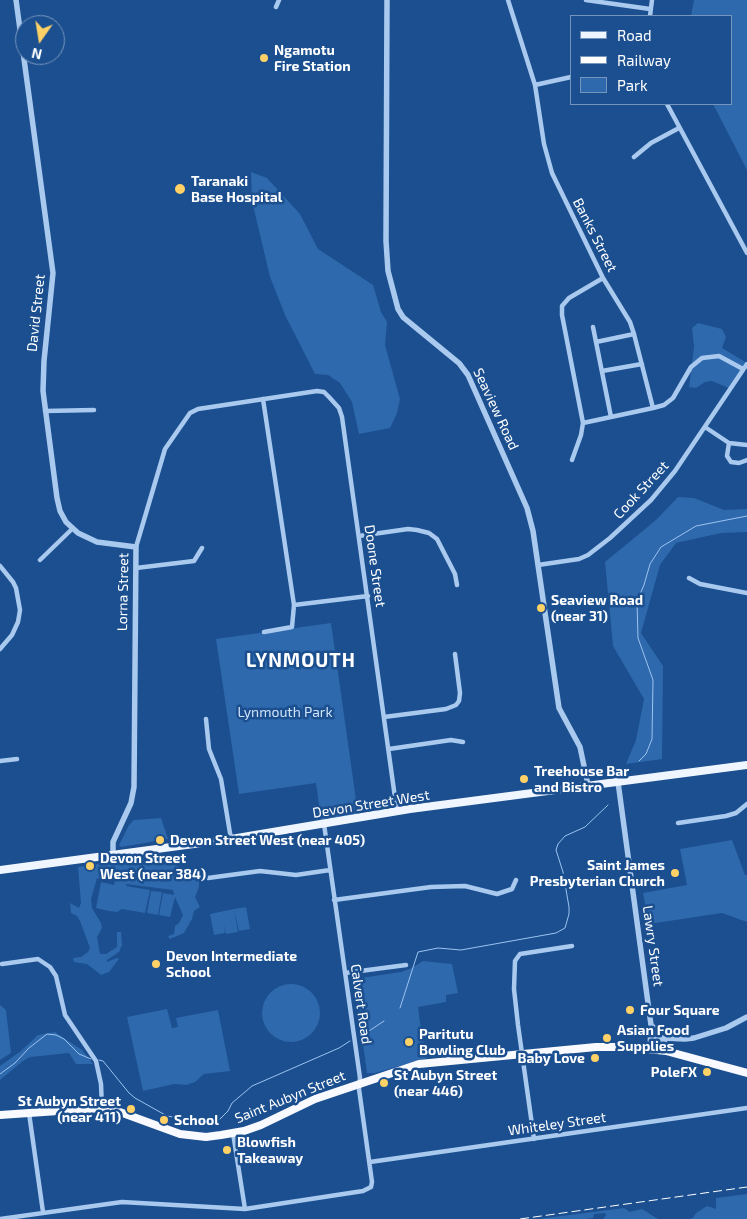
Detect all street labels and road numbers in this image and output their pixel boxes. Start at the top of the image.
street label: Banks Street [569,195,621,275]
street label: David Street [24,273,48,353]
street label: Seaview Road [470,365,522,453]
street label: Cook Street [610,458,672,522]
street label: Doone Street [361,524,389,608]
street label: Lorna Street [114,553,132,631]
street label: Devon Street West [311,786,431,822]
street label: Lawry Street [639,904,667,988]
street label: Calvert Road [347,963,375,1045]
street label: Saint Aubyn Street [232,1067,348,1127]
street label: Whiteley Street [507,1109,607,1139]

